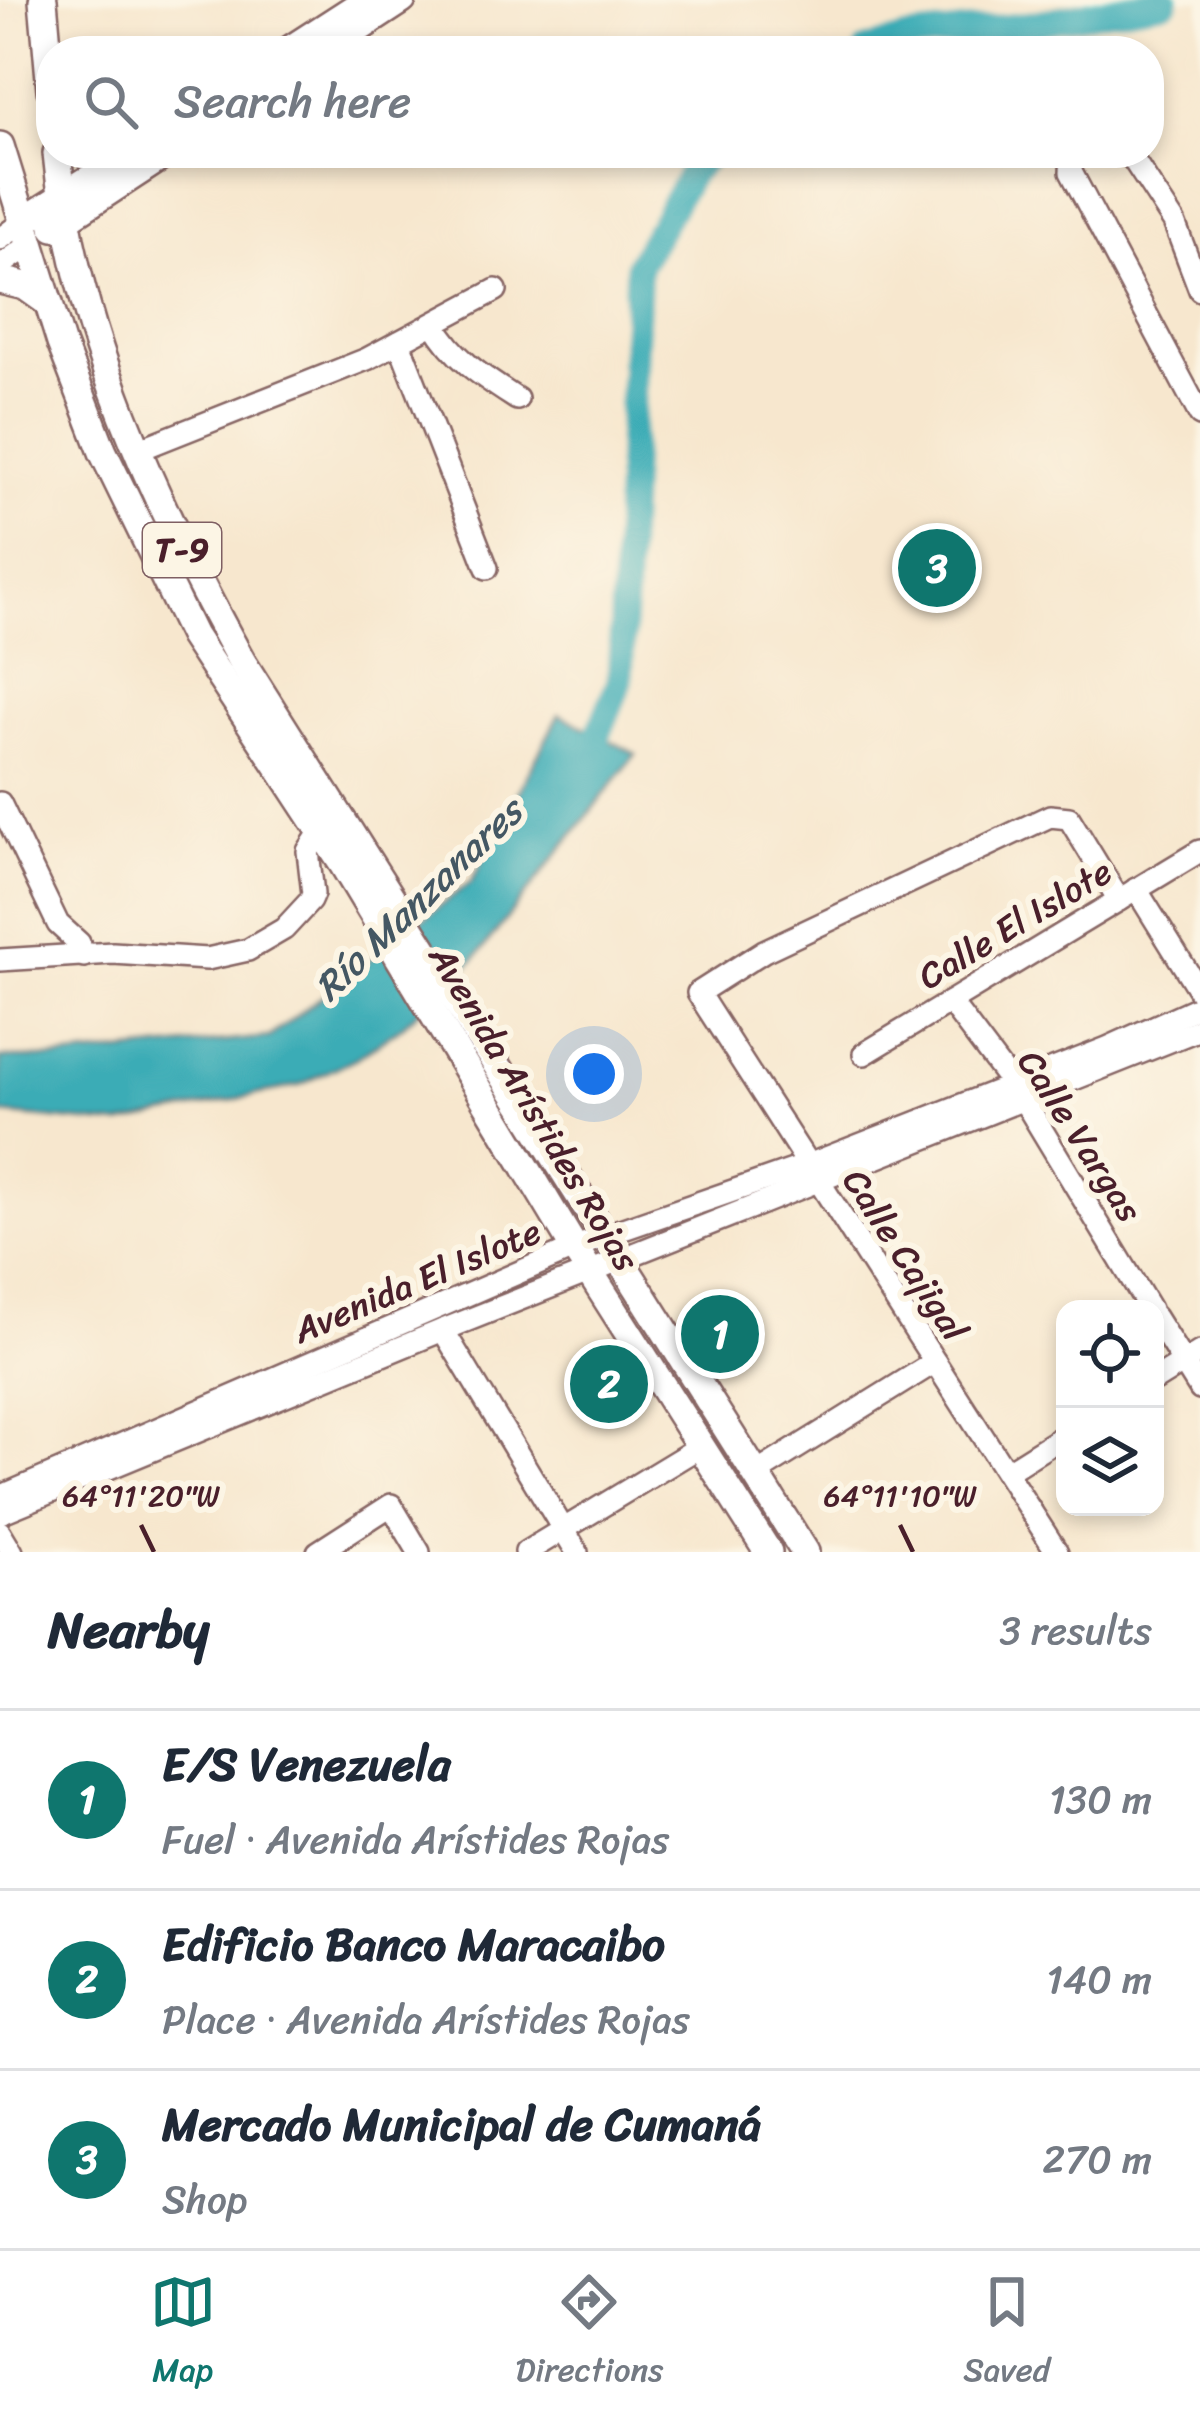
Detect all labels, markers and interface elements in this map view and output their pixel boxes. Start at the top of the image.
search box [36,36,1164,168]
text: Search here [174,62,411,142]
icon: search [78,69,144,135]
road number: T-9 [143,523,221,577]
pin: 3 [898,523,976,613]
water label: Río Manzanares [297,777,542,1018]
street label: Calle El Islote [905,840,1125,1008]
street label: Avenida Arístides Rojas [410,931,657,1284]
street label: Calle Vargas [1000,1036,1160,1236]
your location [564,1044,624,1104]
street label: Calle Cajigal [825,1155,986,1355]
street label: Avenida El Islote [282,1200,551,1363]
pin: 1 [681,1289,759,1379]
map controls [1056,1300,1164,1516]
button: locate [1056,1300,1164,1408]
pin: 2 [570,1339,648,1429]
button: layers [1056,1408,1164,1516]
text: 64°11'20"W [62,1469,221,1523]
text: 64°11'10"W [824,1469,977,1523]
text: Nearby [48,1585,209,1675]
text: 3 results [999,1596,1152,1665]
text: E/S Venezuela [162,1725,451,1805]
text: 1 [79,1765,95,1834]
text: 130 m [1049,1765,1152,1834]
text: Fuel · Avenida Arístides Rojas [162,1805,669,1874]
text: Edificio Banco Maracaibo [162,1905,665,1985]
text: 2 [76,1945,98,2014]
text: 140 m [1046,1945,1152,2014]
text: Place · Avenida Arístides Rojas [162,1985,690,2054]
text: Mercado Municipal de Cumaná [162,2085,761,2165]
text: 3 [76,2125,98,2194]
text: 270 m [1042,2125,1152,2194]
text: Shop [162,2165,247,2234]
tab: Map [150,2269,216,2399]
tab: Directions [516,2269,663,2399]
tab: Saved [963,2269,1050,2399]

